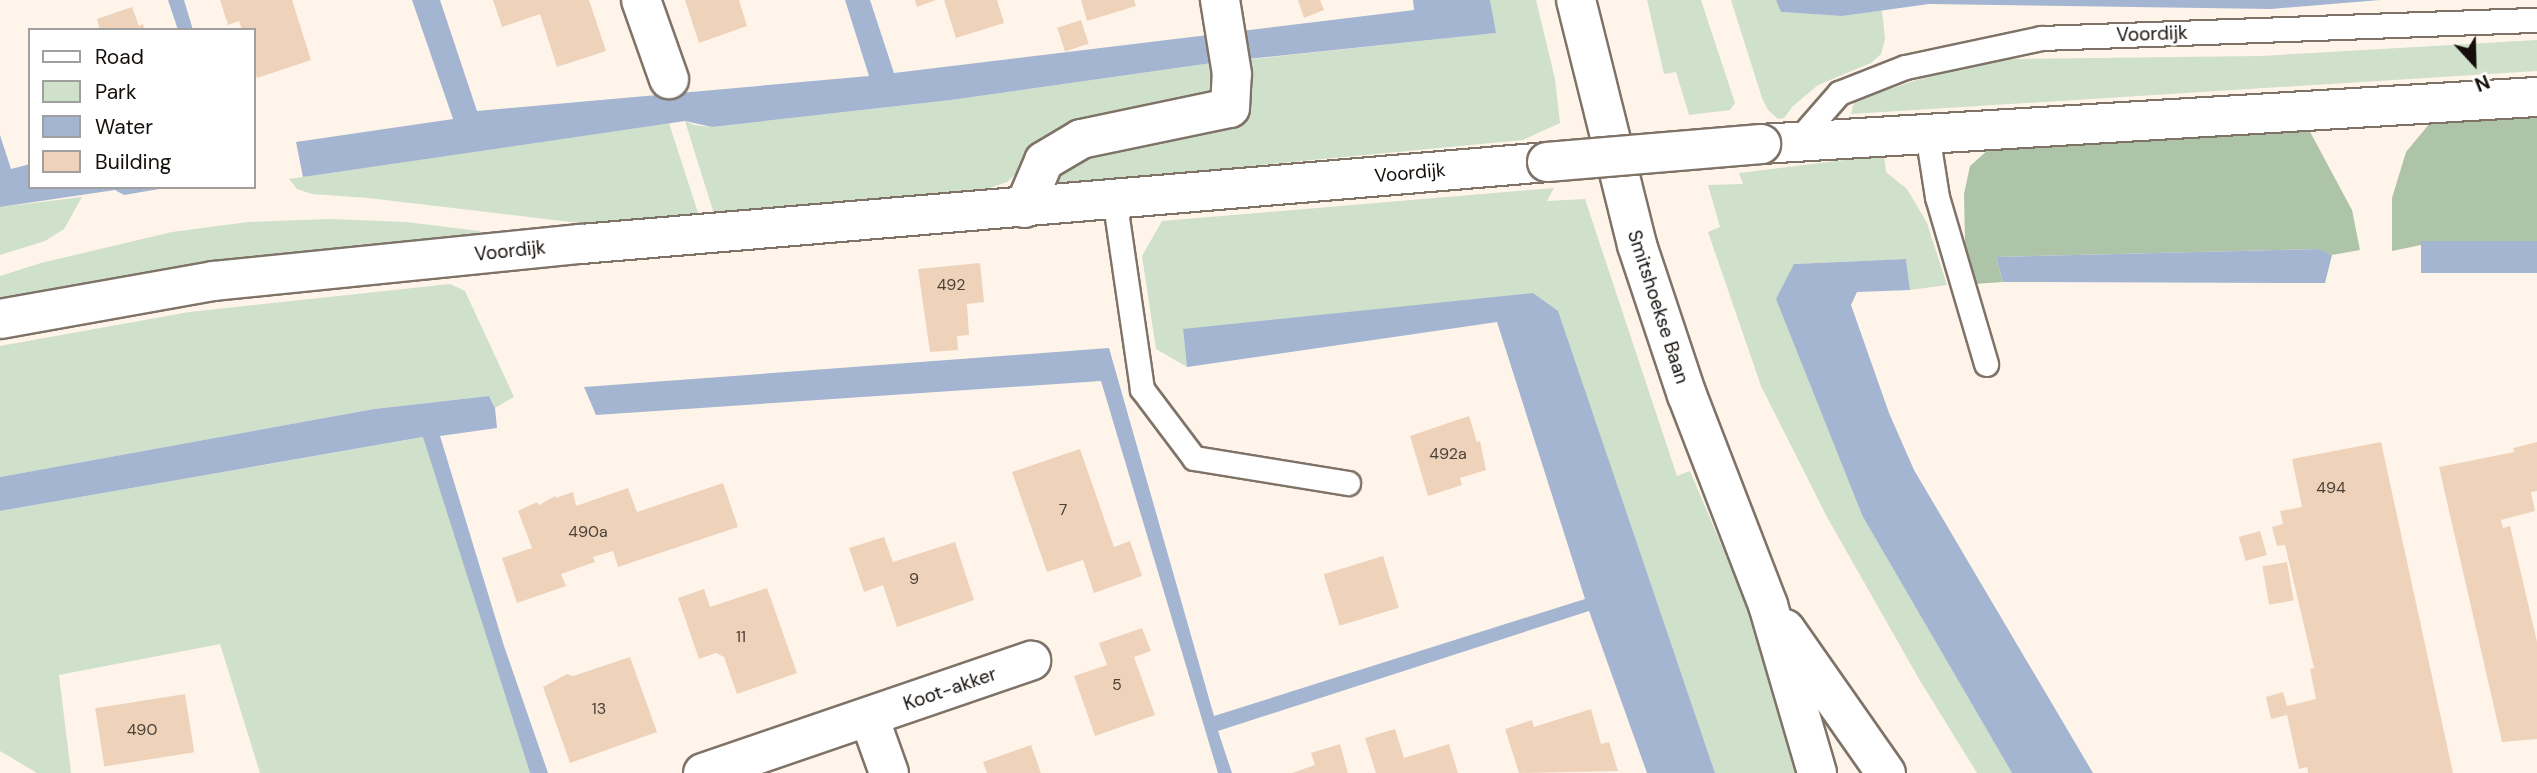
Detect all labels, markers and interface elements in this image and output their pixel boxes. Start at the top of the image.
street label: Voordijk [2116,21,2188,47]
legend [28,28,256,189]
north arrow [2439,28,2509,98]
text: Road [95,43,144,71]
text: N [2471,69,2493,97]
text: Park [95,78,136,106]
text: Water [95,113,153,141]
text: Building [95,148,171,176]
street label: Voordijk [1373,159,1447,187]
street label: Smitshoekse Baan [1622,227,1694,387]
street label: Voordijk [473,236,547,266]
house number: 492 [937,275,965,295]
house number: 492a [1429,444,1467,464]
house number: 494 [2316,478,2346,498]
house number: 7 [1059,500,1067,520]
house number: 490a [568,522,608,542]
house number: 9 [909,569,919,589]
house number: 11 [736,627,746,647]
street label: Koot-akker [900,662,1000,716]
house number: 5 [1112,675,1122,695]
house number: 13 [592,699,606,719]
house number: 490 [127,720,157,740]

